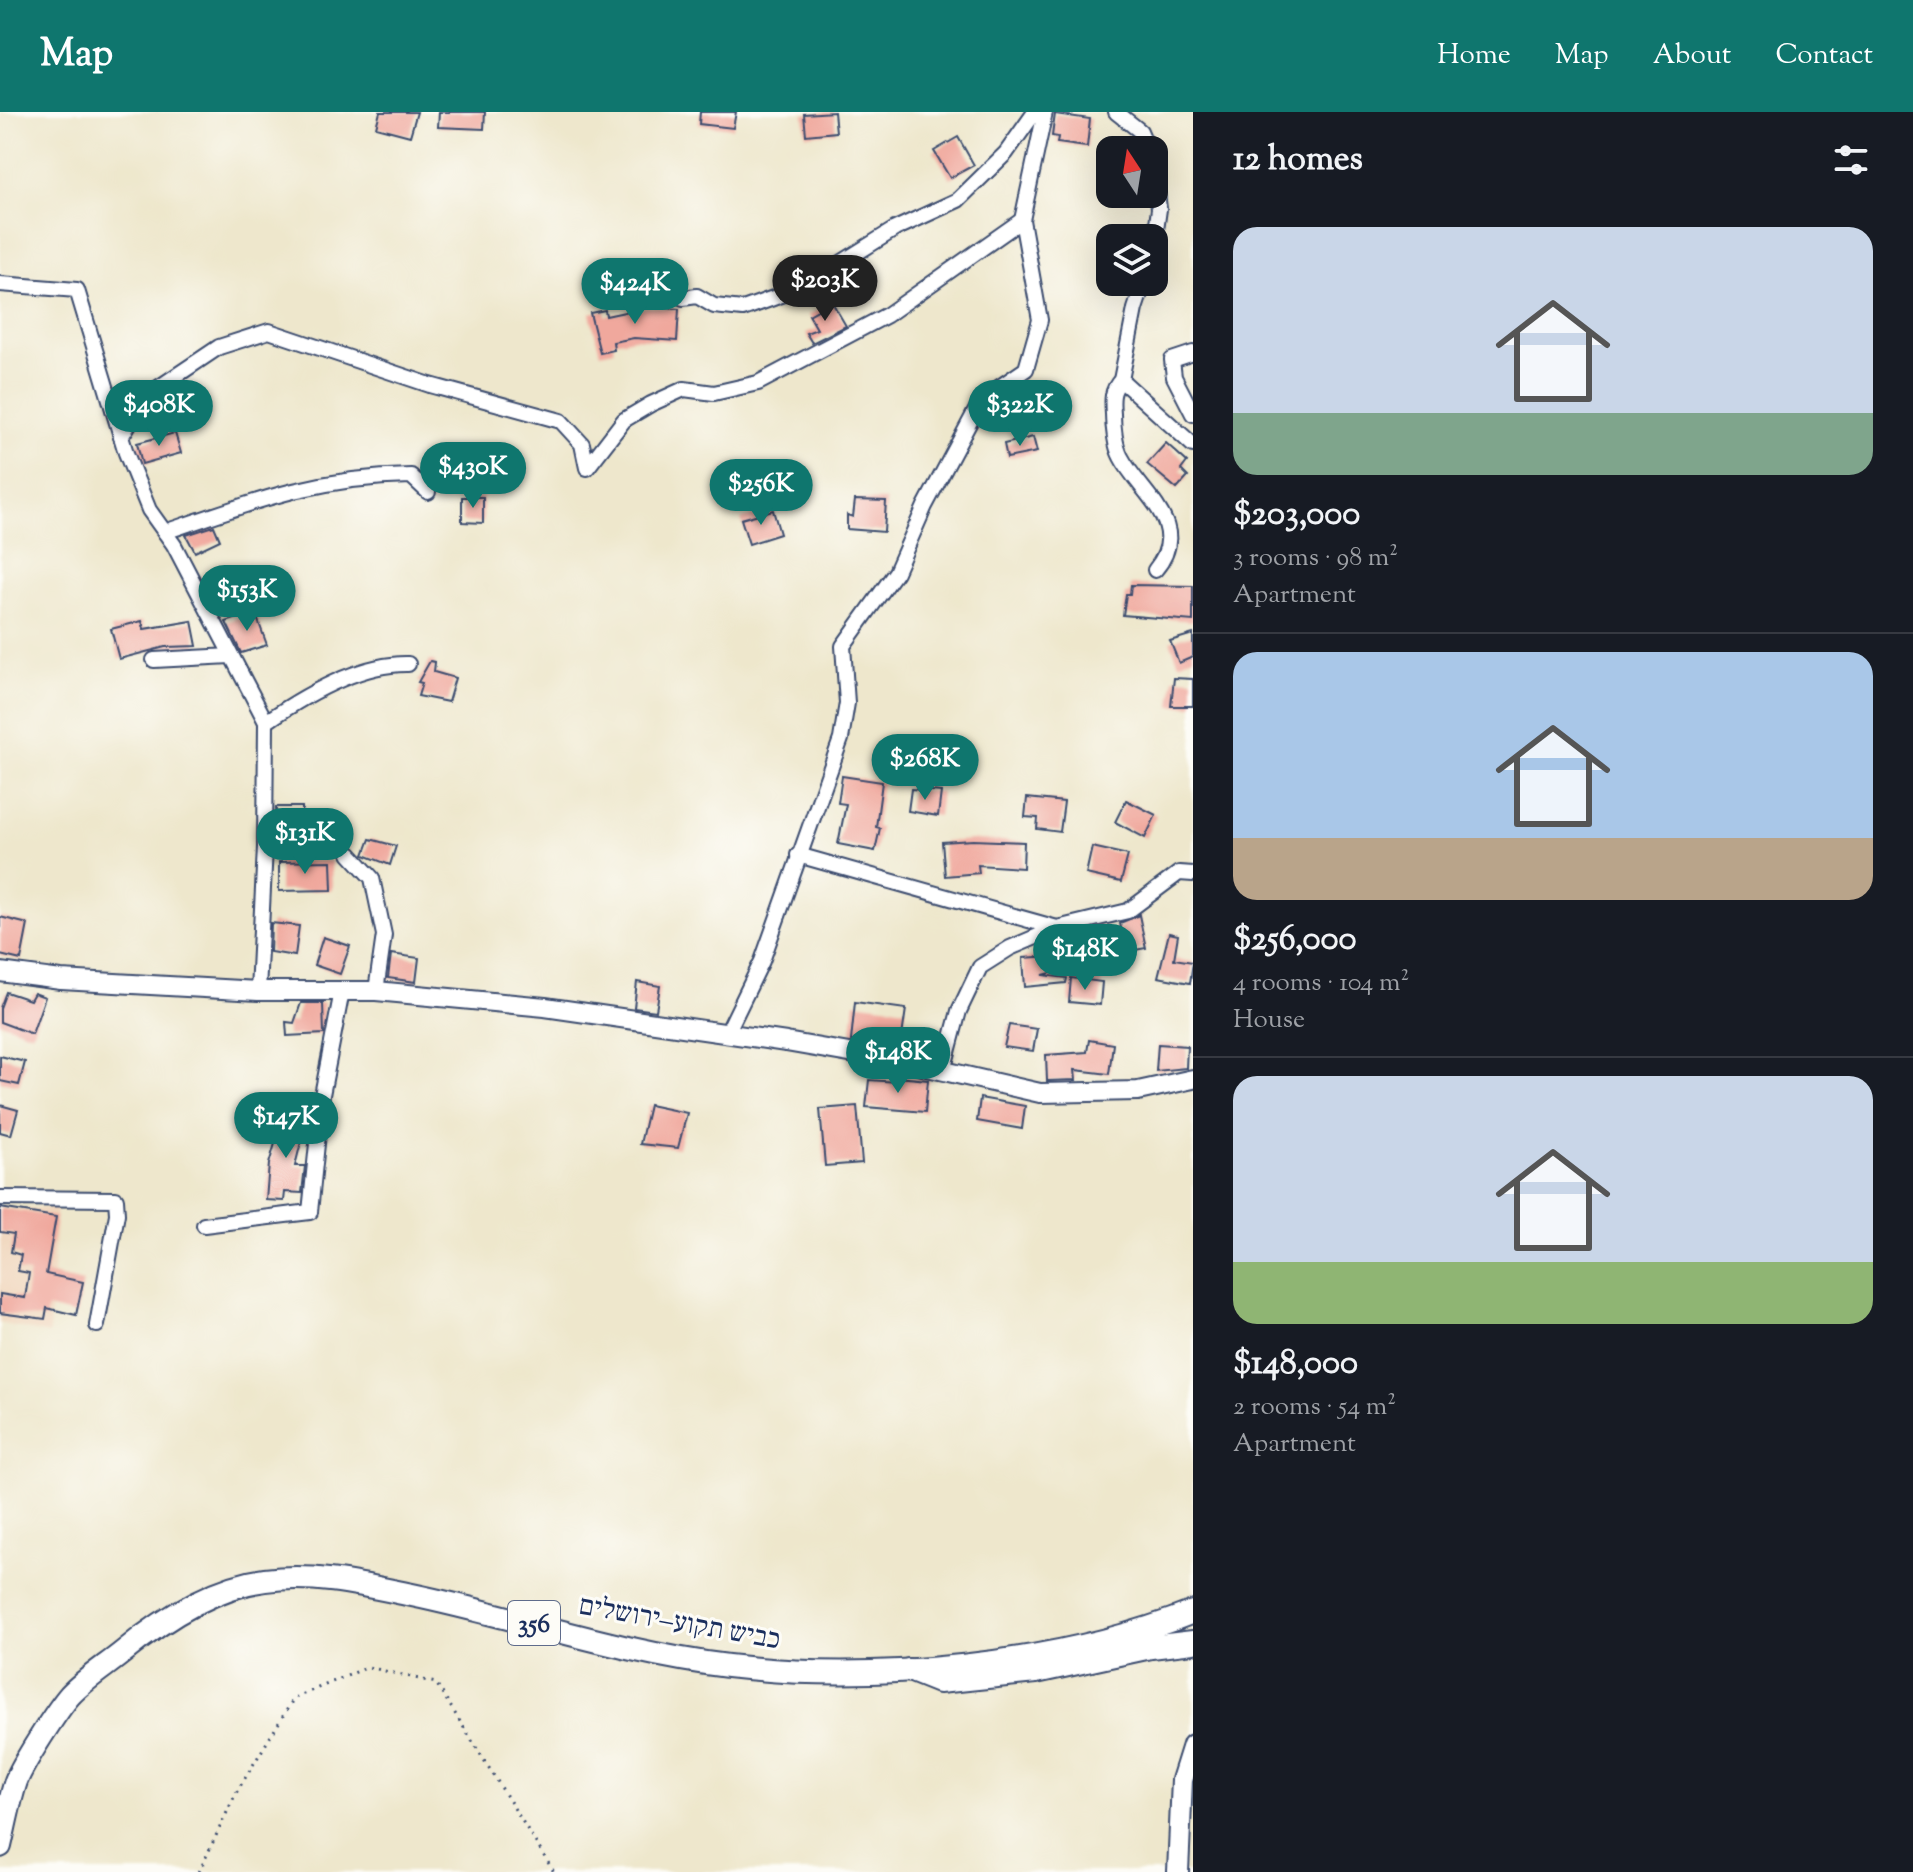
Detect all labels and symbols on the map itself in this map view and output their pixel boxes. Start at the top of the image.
north arrow [1096,136,1168,208]
pin: $203K [769,255,881,323]
pin: $424K [579,258,691,326]
pin: $408K [103,380,215,448]
pin: $322K [964,380,1076,448]
pin: $430K [417,442,529,510]
pin: $256K [705,459,817,527]
pin: $153K [191,565,303,633]
pin: $268K [869,734,981,802]
pin: $131K [249,808,361,876]
pin: $148K [1029,924,1141,992]
pin: $148K [842,1027,954,1095]
pin: $147K [230,1092,342,1160]
street label: כביש תקוע–ירושלים [576,1587,783,1661]
road number: 356 [508,1601,560,1645]

